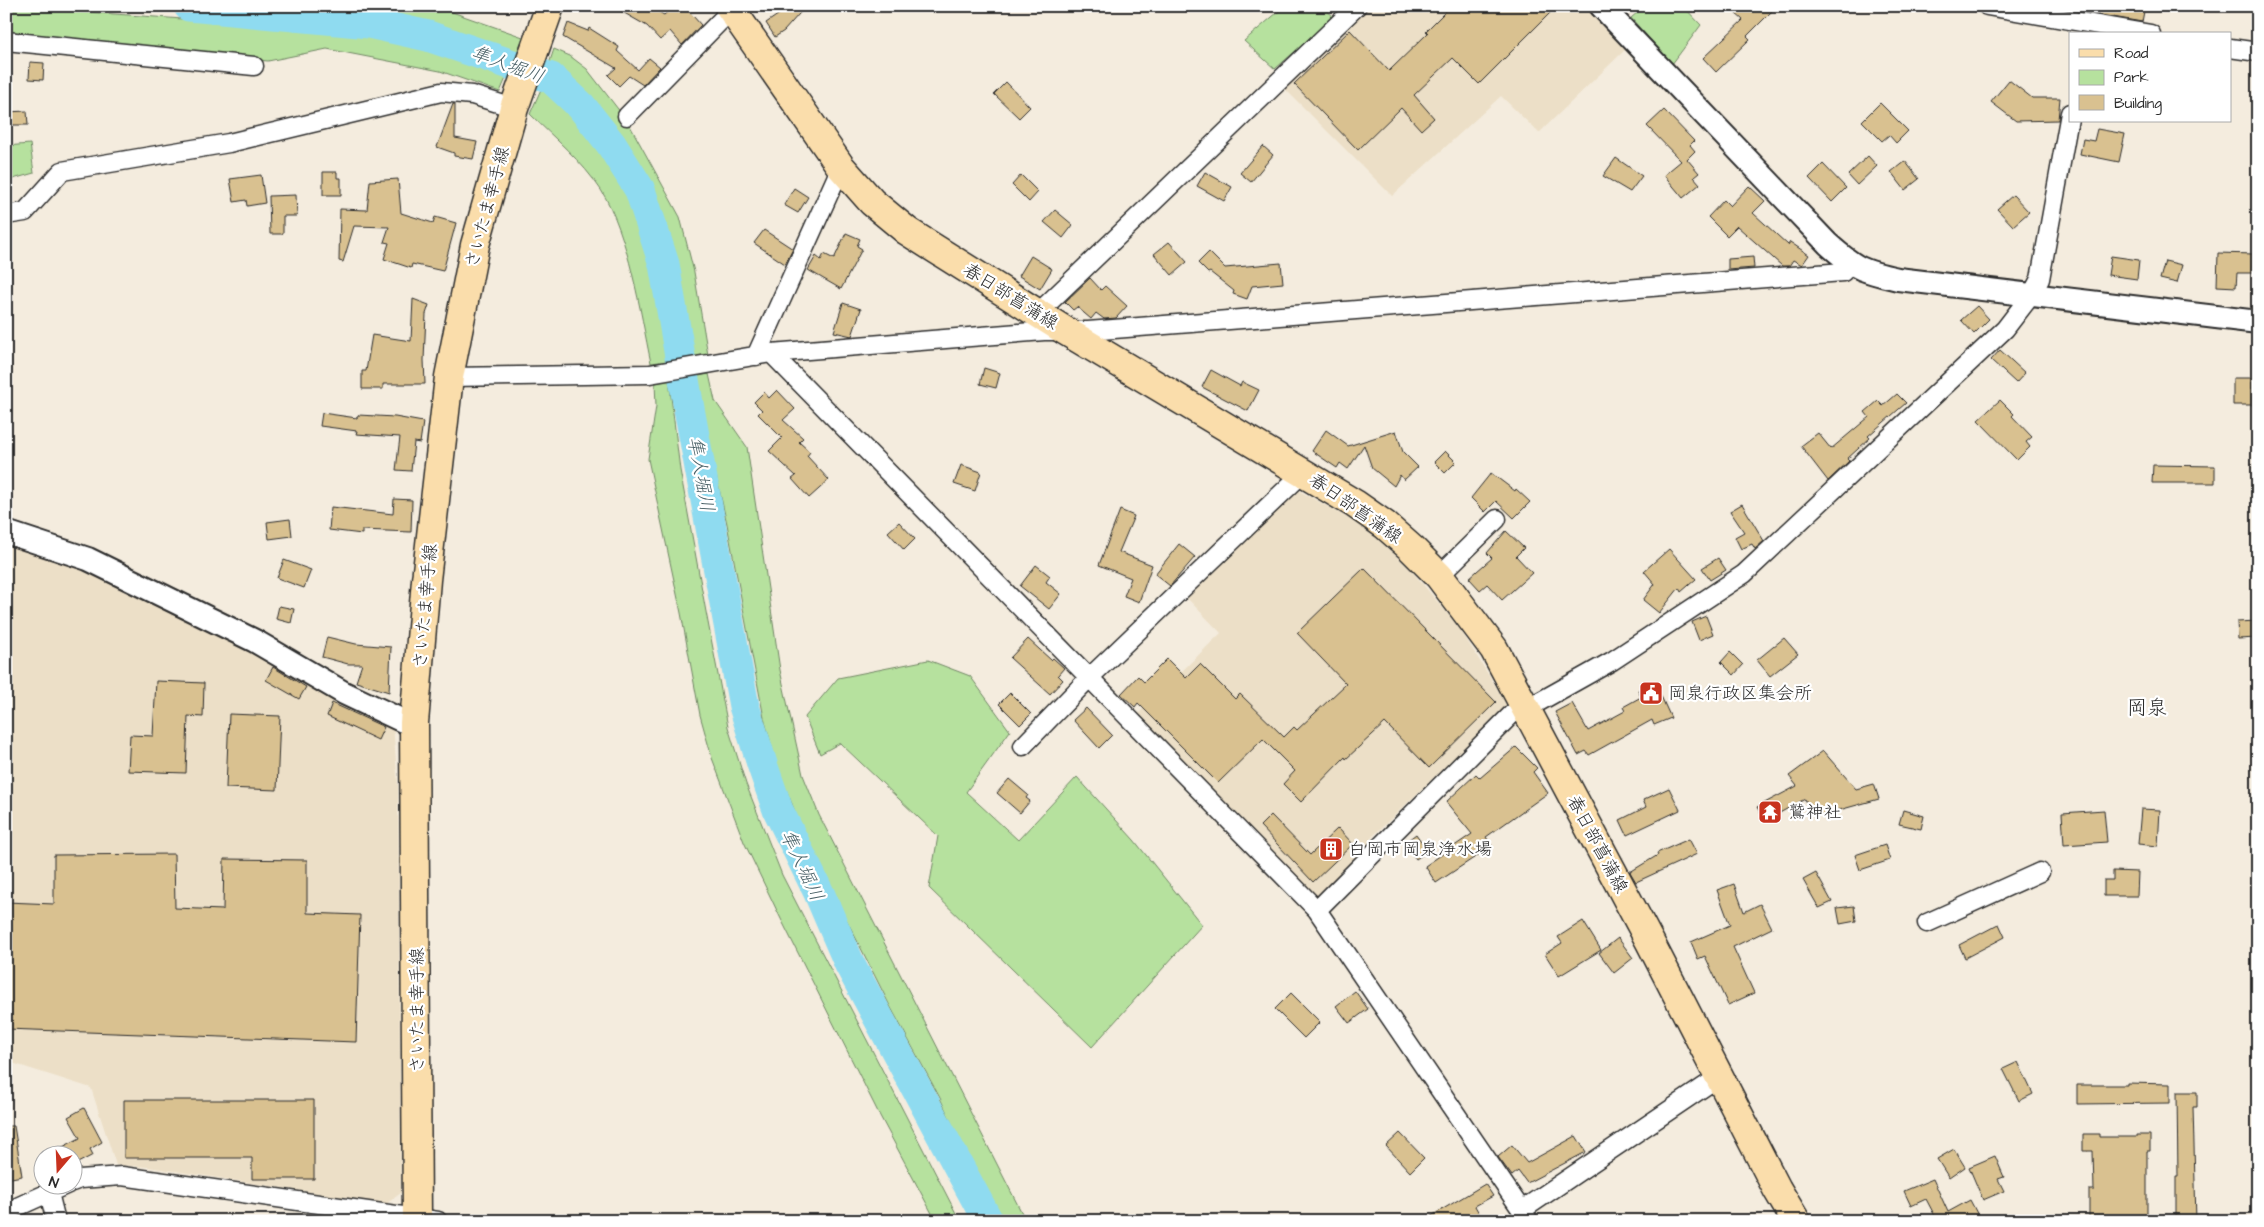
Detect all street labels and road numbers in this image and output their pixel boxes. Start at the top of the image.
street label: さいたま幸手線 [459,143,516,271]
street label: 春日部菖蒲線 [958,257,1063,336]
street label: 春日部菖蒲線 [1304,467,1407,550]
street label: さいたま幸手線 [408,543,443,670]
street label: 春日部菖蒲線 [1561,791,1634,898]
street label: さいたま幸手線 [405,947,430,1073]

